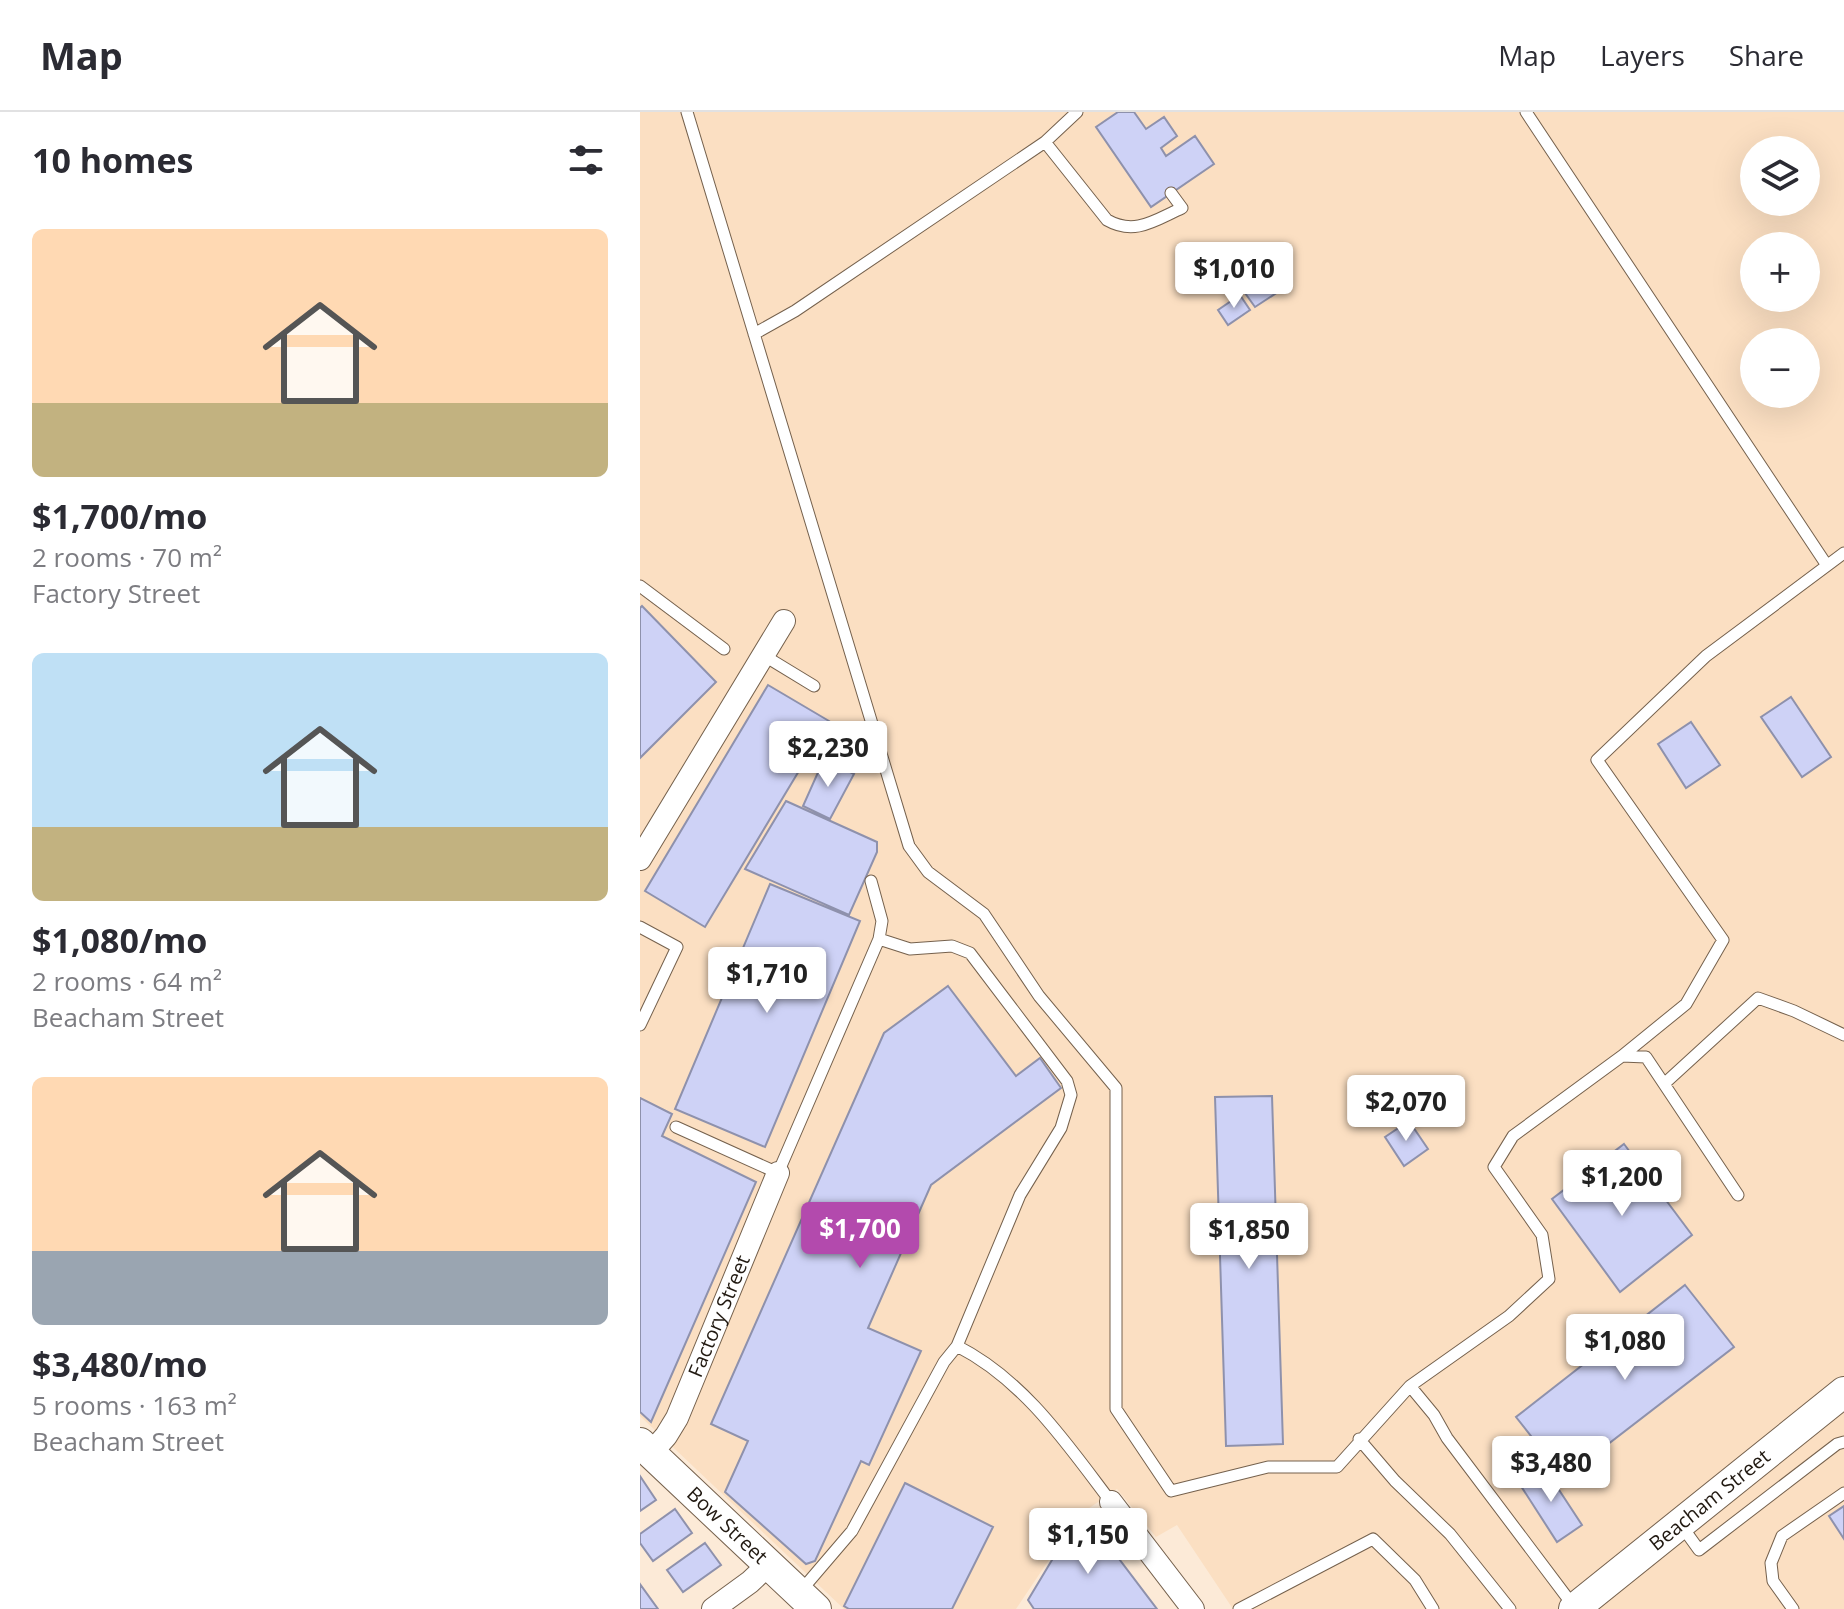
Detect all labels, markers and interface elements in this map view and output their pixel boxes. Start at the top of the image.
text: Map [40,29,123,81]
text: Map [1498,36,1556,74]
text: Layers [1600,36,1685,74]
text: Share [1729,36,1804,74]
map controls [1740,136,1820,408]
button: layers [1740,136,1820,216]
text: 10 homes [32,137,193,183]
icon: filters [564,138,608,182]
button: + [1740,232,1820,312]
pin: $1,010 [1169,242,1299,310]
text: $1,010 [1193,250,1275,286]
icon: home [248,281,392,425]
button: − [1740,328,1820,408]
text: $1,700/mo [32,493,207,539]
text: 2 rooms · 70 m² [32,539,222,575]
text: Factory Street [32,575,200,611]
icon: home [248,705,392,849]
pin: $2,230 [763,721,893,789]
text: $2,230 [787,729,869,765]
text: $1,080/mo [32,917,207,963]
pin: $1,710 [702,947,832,1015]
text: $1,710 [726,955,808,991]
text: 2 rooms · 64 m² [32,963,222,999]
text: Beacham Street [32,999,224,1035]
pin: $2,070 [1341,1075,1471,1143]
text: $2,070 [1365,1083,1447,1119]
icon: home [248,1129,392,1273]
pin: $1,200 [1557,1150,1687,1218]
text: $1,200 [1581,1158,1663,1194]
pin: $1,700 [795,1202,925,1270]
pin: $1,850 [1184,1203,1314,1271]
text: $1,700 [819,1210,901,1246]
text: $1,850 [1208,1211,1290,1247]
street label: Factory Street [681,1251,756,1381]
pin: $1,080 [1560,1314,1690,1382]
text: $1,080 [1584,1322,1666,1358]
text: $3,480/mo [32,1341,207,1387]
text: 5 rooms · 163 m² [32,1387,237,1423]
text: Beacham Street [32,1423,224,1459]
pin: $3,480 [1486,1436,1616,1504]
street label: Beacham Street [1643,1443,1775,1556]
text: $3,480 [1510,1444,1592,1480]
street label: Bow Street [681,1480,774,1570]
pin: $1,150 [1023,1508,1153,1576]
text: $1,150 [1047,1516,1129,1552]

